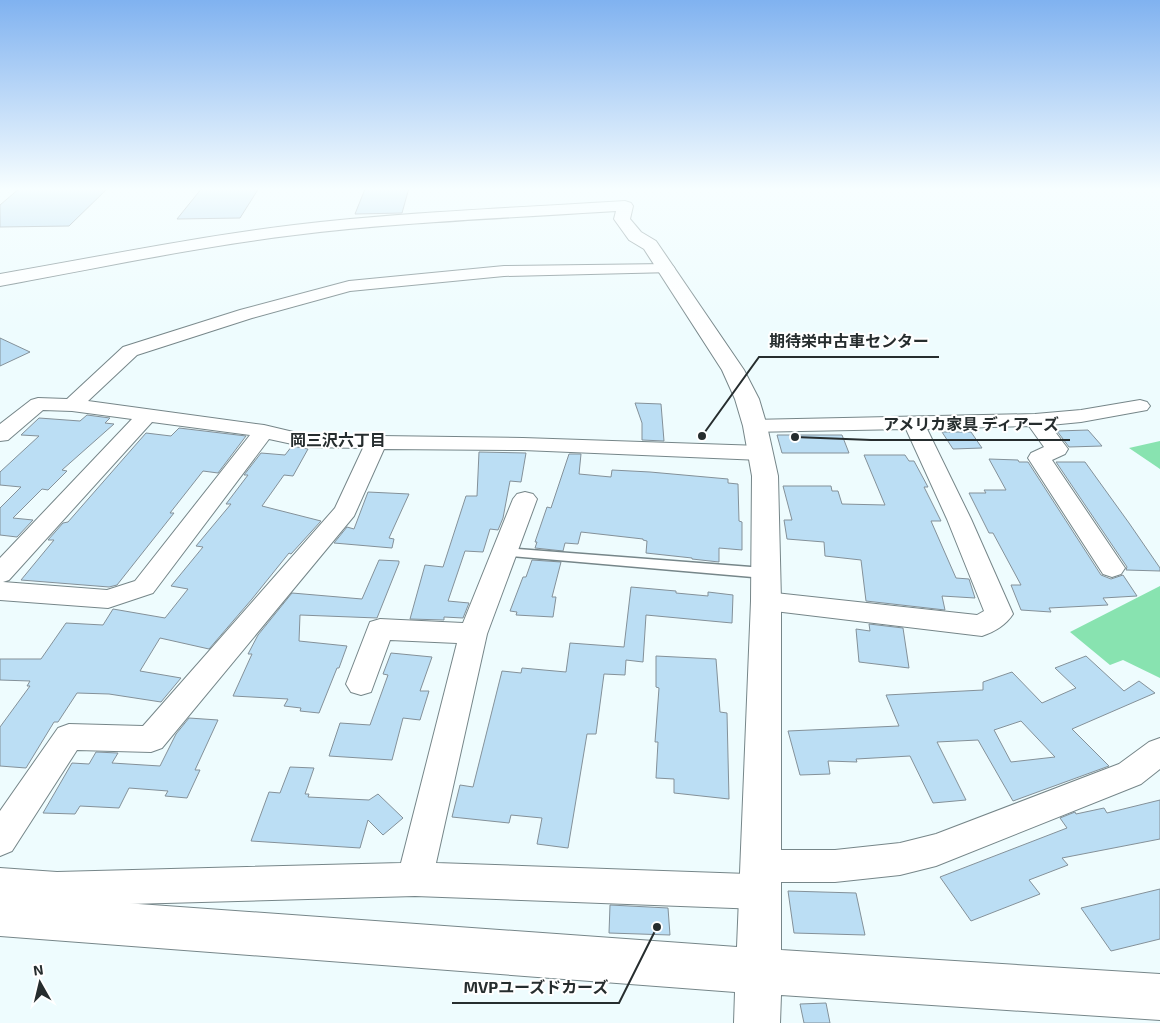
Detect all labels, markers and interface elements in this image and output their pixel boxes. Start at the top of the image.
callout: 期待栄中古車センター [759,326,939,357]
text: 期待栄中古車センター [769,331,929,350]
callout: アメリカ家具 ディアーズ [871,409,1070,440]
text: アメリカ家具 ディアーズ [883,414,1059,433]
district label: 岡三沢六丁目 [290,430,386,449]
north arrow [15,958,65,1008]
text: N [32,961,44,979]
callout: MVPユーズドカーズ [452,972,619,1003]
text: MVPユーズドカーズ [463,977,609,996]

